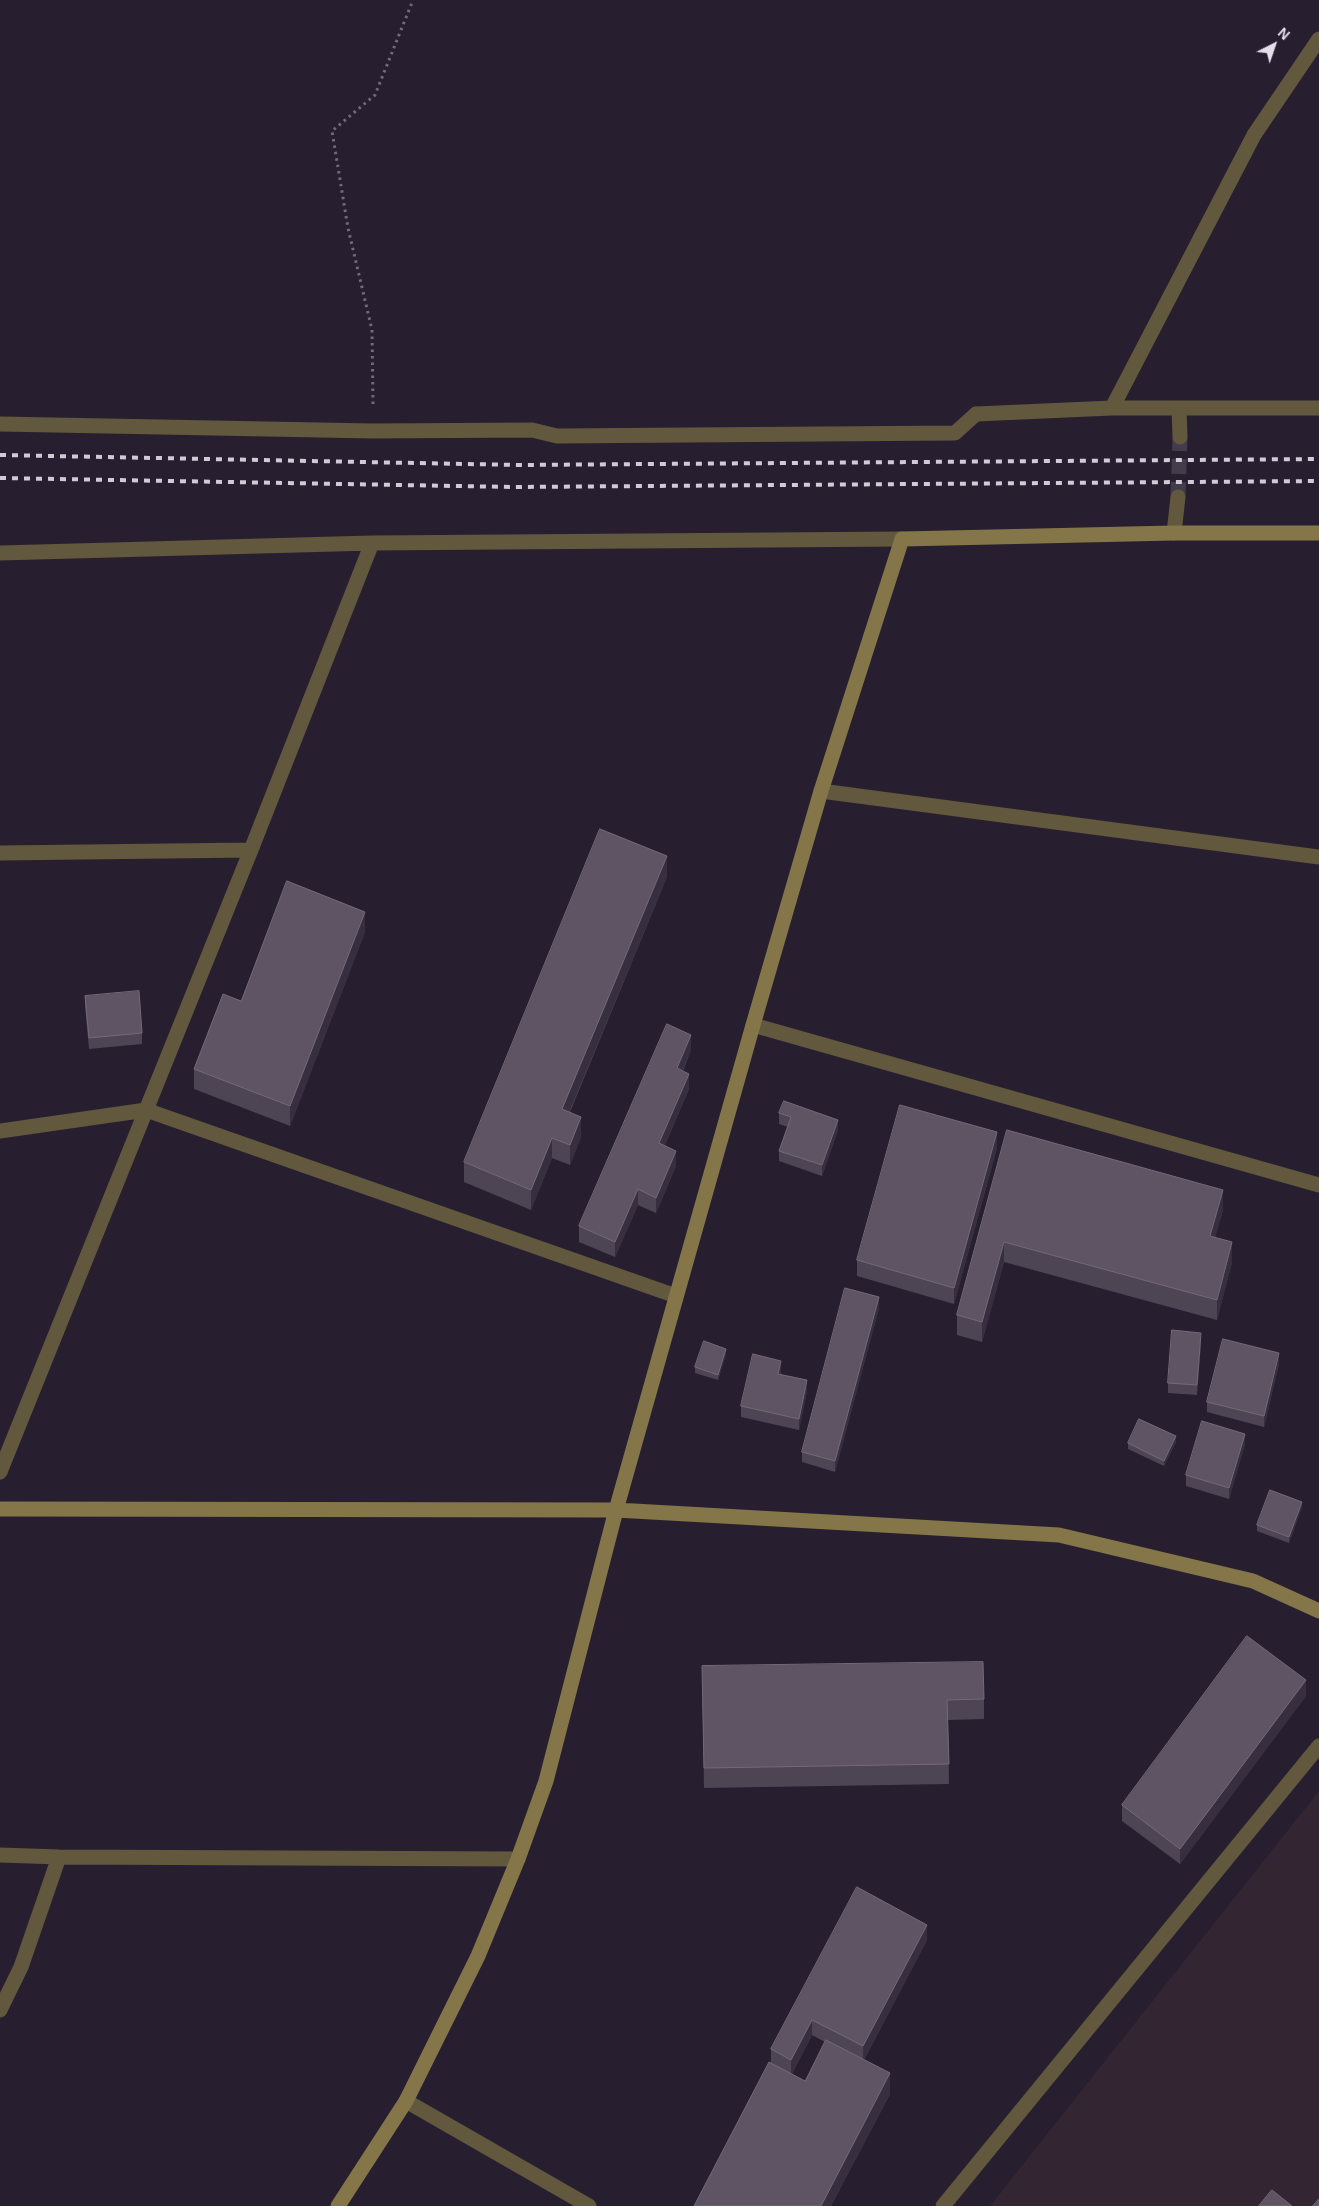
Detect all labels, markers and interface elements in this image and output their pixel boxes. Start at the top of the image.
north arrow [1249,20,1299,70]
text: N [1275,24,1293,43]

